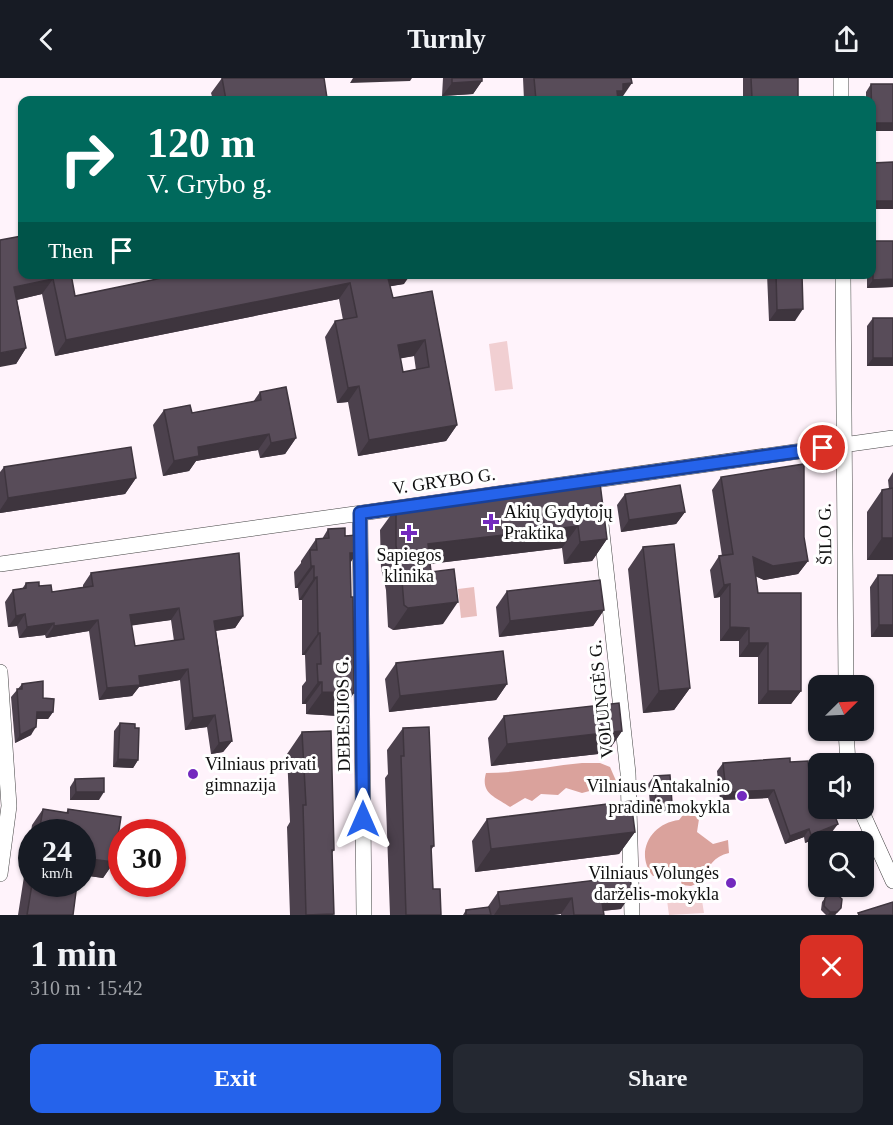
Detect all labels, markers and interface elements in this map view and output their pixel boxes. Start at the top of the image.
icon: back [30,23,63,56]
icon: share [830,23,863,56]
text: Turnly [407,24,486,54]
icon: right [48,120,126,198]
text: 120 m [147,120,256,166]
text: V. Grybo g. [147,169,273,199]
icon: arrive [105,234,138,267]
text: Then [48,238,93,263]
pin [797,422,848,473]
icon: arrive [806,431,839,464]
street label: V. GRYBO G. [391,464,497,498]
place label: Akių Gydytojų Praktika [504,502,614,543]
street label: ŠILO G. [813,503,836,565]
marker: Akių Gydytojų Praktika [482,513,500,531]
marker: Sapiegos klinika [400,524,418,542]
place label: Sapiegos klinika [377,545,442,586]
street label: VOLUNGĖS G. [585,639,617,759]
street label: DEBESIJOS G. [332,656,354,772]
north arrow [808,675,874,741]
map controls [808,675,874,897]
button: sound [808,753,874,819]
place label: Vilniaus privati gimnazija [205,754,316,795]
marker: Vilniaus privati gimnazija [186,767,200,781]
place label: Vilniaus Antakalnio pradinė mokykla [587,776,730,817]
position arrow [331,787,395,851]
marker: Vilniaus Antakalnio pradinė mokykla [735,789,749,803]
speed limit sign: 30 [108,819,186,897]
button: search [808,831,874,897]
text: 24 [42,834,72,867]
place label: Vilniaus Volungės darželis-mokykla [588,863,719,904]
text: km/h [42,865,72,881]
marker: Vilniaus Volungės darželis-mokykla [724,876,738,890]
text: 1 min [30,934,117,974]
button: close [800,935,863,998]
text: 310 m · 15:42 [30,977,143,999]
button: Exit [30,1044,441,1113]
button: Share [453,1044,863,1113]

